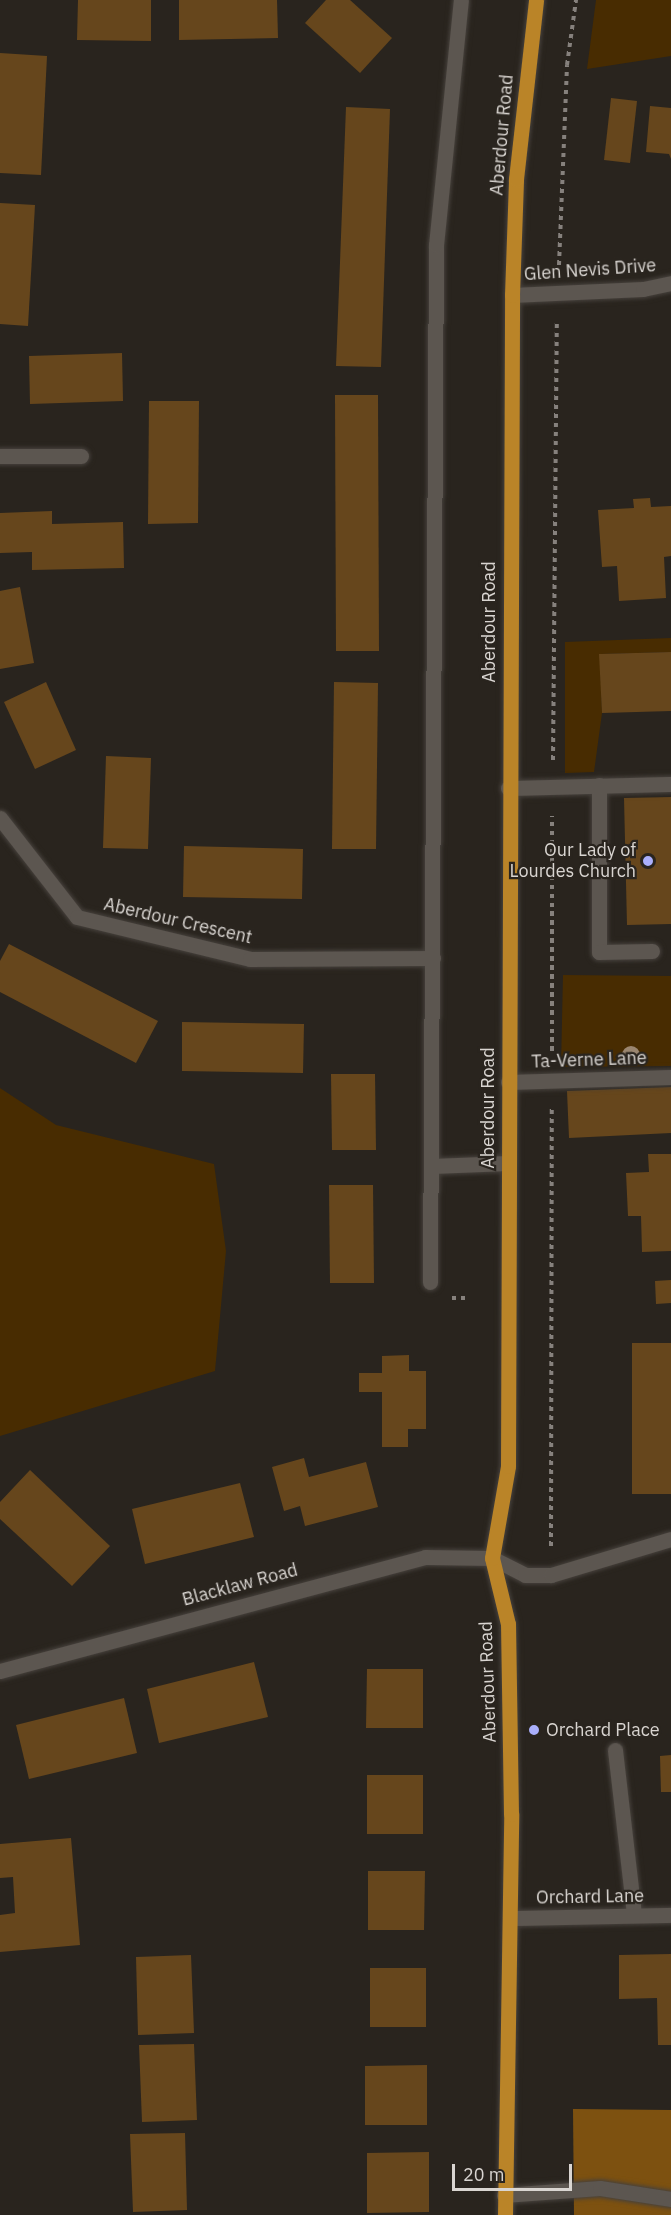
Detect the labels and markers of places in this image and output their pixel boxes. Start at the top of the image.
place label: Our Lady of Lourdes Church [510,840,636,882]
marker: Our Lady of Lourdes Church [641,854,655,868]
place label: Orchard Place [546,1719,660,1741]
marker: Orchard Place [527,1723,541,1737]

